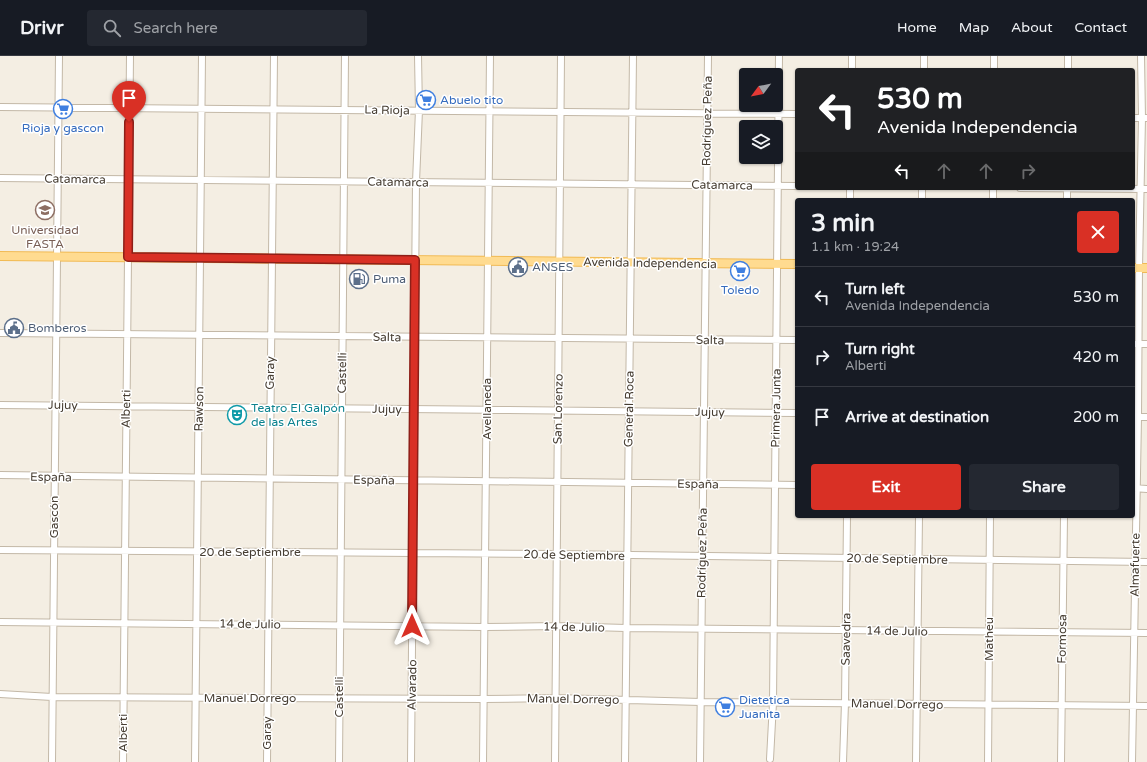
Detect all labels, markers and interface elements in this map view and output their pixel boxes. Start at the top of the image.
search box [87,10,367,46]
text: Drivr [20,17,63,39]
icon: search [101,17,123,39]
text: Search here [133,19,218,37]
text: Home [897,19,937,36]
text: Map [959,19,989,36]
text: About [1011,19,1053,36]
text: Contact [1075,19,1127,36]
north arrow [739,68,783,112]
map controls [739,68,783,164]
street label: Rodríguez Peña [699,76,715,166]
pin [112,81,146,122]
text: 530 m [877,82,963,116]
icon: left [811,84,863,136]
icon: arrive [118,87,140,109]
supermarket icon: Abuelo tito [415,89,437,111]
place label: Abuelo tito [440,93,503,107]
supermarket icon: Rioja y gascon [52,98,74,120]
street label: La Rioja [364,103,410,117]
text: Avenida Independencia [877,116,1078,138]
button: layers [739,120,783,164]
place label: Rioja y gascon [22,121,104,135]
icon: left [891,160,913,182]
icon: ahead [933,160,955,182]
icon: ahead [975,160,997,182]
icon: right [1017,160,1039,182]
street label: Catamarca [44,171,106,187]
street label: Catamarca [367,174,429,190]
street label: Catamarca [691,177,753,193]
school or university icon: Universidad FASTA [34,199,56,221]
text: 3 min [811,209,875,238]
button: close [1077,211,1119,253]
place label: Universidad FASTA [11,223,79,251]
text: 1.1 km · 19:24 [811,239,899,255]
street label: Avenida Independencia [583,255,717,271]
public building icon: ANSES [507,256,529,278]
place label: ANSES [532,260,573,274]
supermarket icon: Toledo [729,260,751,282]
fuel station icon: Puma [348,268,370,290]
place label: Puma [373,272,406,286]
text: Turn left [845,280,905,298]
place label: Toledo [721,283,759,297]
icon: left [811,286,833,308]
text: 530 m [1073,288,1119,306]
text: Avenida Independencia [845,298,990,314]
public building icon: Bomberos [3,317,25,339]
place label: Bomberos [28,321,87,335]
street label: Salta [373,330,401,344]
street label: Salta [696,333,724,347]
text: Turn right [845,340,915,358]
icon: right [811,346,833,368]
text: 420 m [1073,348,1119,366]
street label: Castelli [335,352,349,394]
street label: Garay [263,356,277,390]
text: Alberti [845,358,887,374]
street label: Primera Junta [768,368,784,448]
street label: General Roca [621,371,637,447]
street label: San Lorenzo [550,374,566,444]
street label: Avellaneda [480,378,494,440]
street label: Rawson [192,386,206,432]
street label: Alberti [119,390,133,428]
street label: Jujuy [48,398,79,412]
place label: Teatro El Galpón de las Artes [251,401,345,429]
street label: Jujuy [372,402,403,416]
theatre icon: Teatro El Galpón de las Artes [226,404,248,426]
street label: Jujuy [695,405,726,419]
icon: arrive [811,406,833,428]
text: Arrive at destination [845,408,989,426]
text: 200 m [1073,408,1119,426]
button: Exit [811,464,961,510]
button: Share [969,464,1119,510]
street label: España [30,470,72,484]
street label: España [353,473,395,487]
street label: España [677,477,719,491]
street label: Gascón [47,496,61,538]
street label: Rodríguez Peña [694,508,710,598]
street label: Almafuerte [1127,533,1143,597]
street label: 20 de Septiembre [199,545,301,559]
street label: 20 de Septiembre [523,547,625,563]
street label: 20 de Septiembre [846,551,948,567]
position arrow [391,605,433,647]
street label: Saavedra [839,612,853,666]
street label: Formosa [1055,614,1069,664]
street label: 14 de Julio [219,616,281,632]
street label: Matheu [982,617,996,661]
street label: 14 de Julio [543,619,605,635]
street label: 14 de Julio [866,623,928,639]
street label: Alvarado [405,659,419,711]
street label: Castelli [332,676,346,718]
street label: Manuel Dorrego [204,691,296,705]
street label: Manuel Dorrego [527,691,619,707]
place label: Dietetica Juanita [739,693,790,721]
supermarket icon: Dietetica Juanita [714,696,736,718]
street label: Manuel Dorrego [851,696,943,712]
street label: Alberti [116,714,130,752]
street label: Garay [260,716,274,750]

